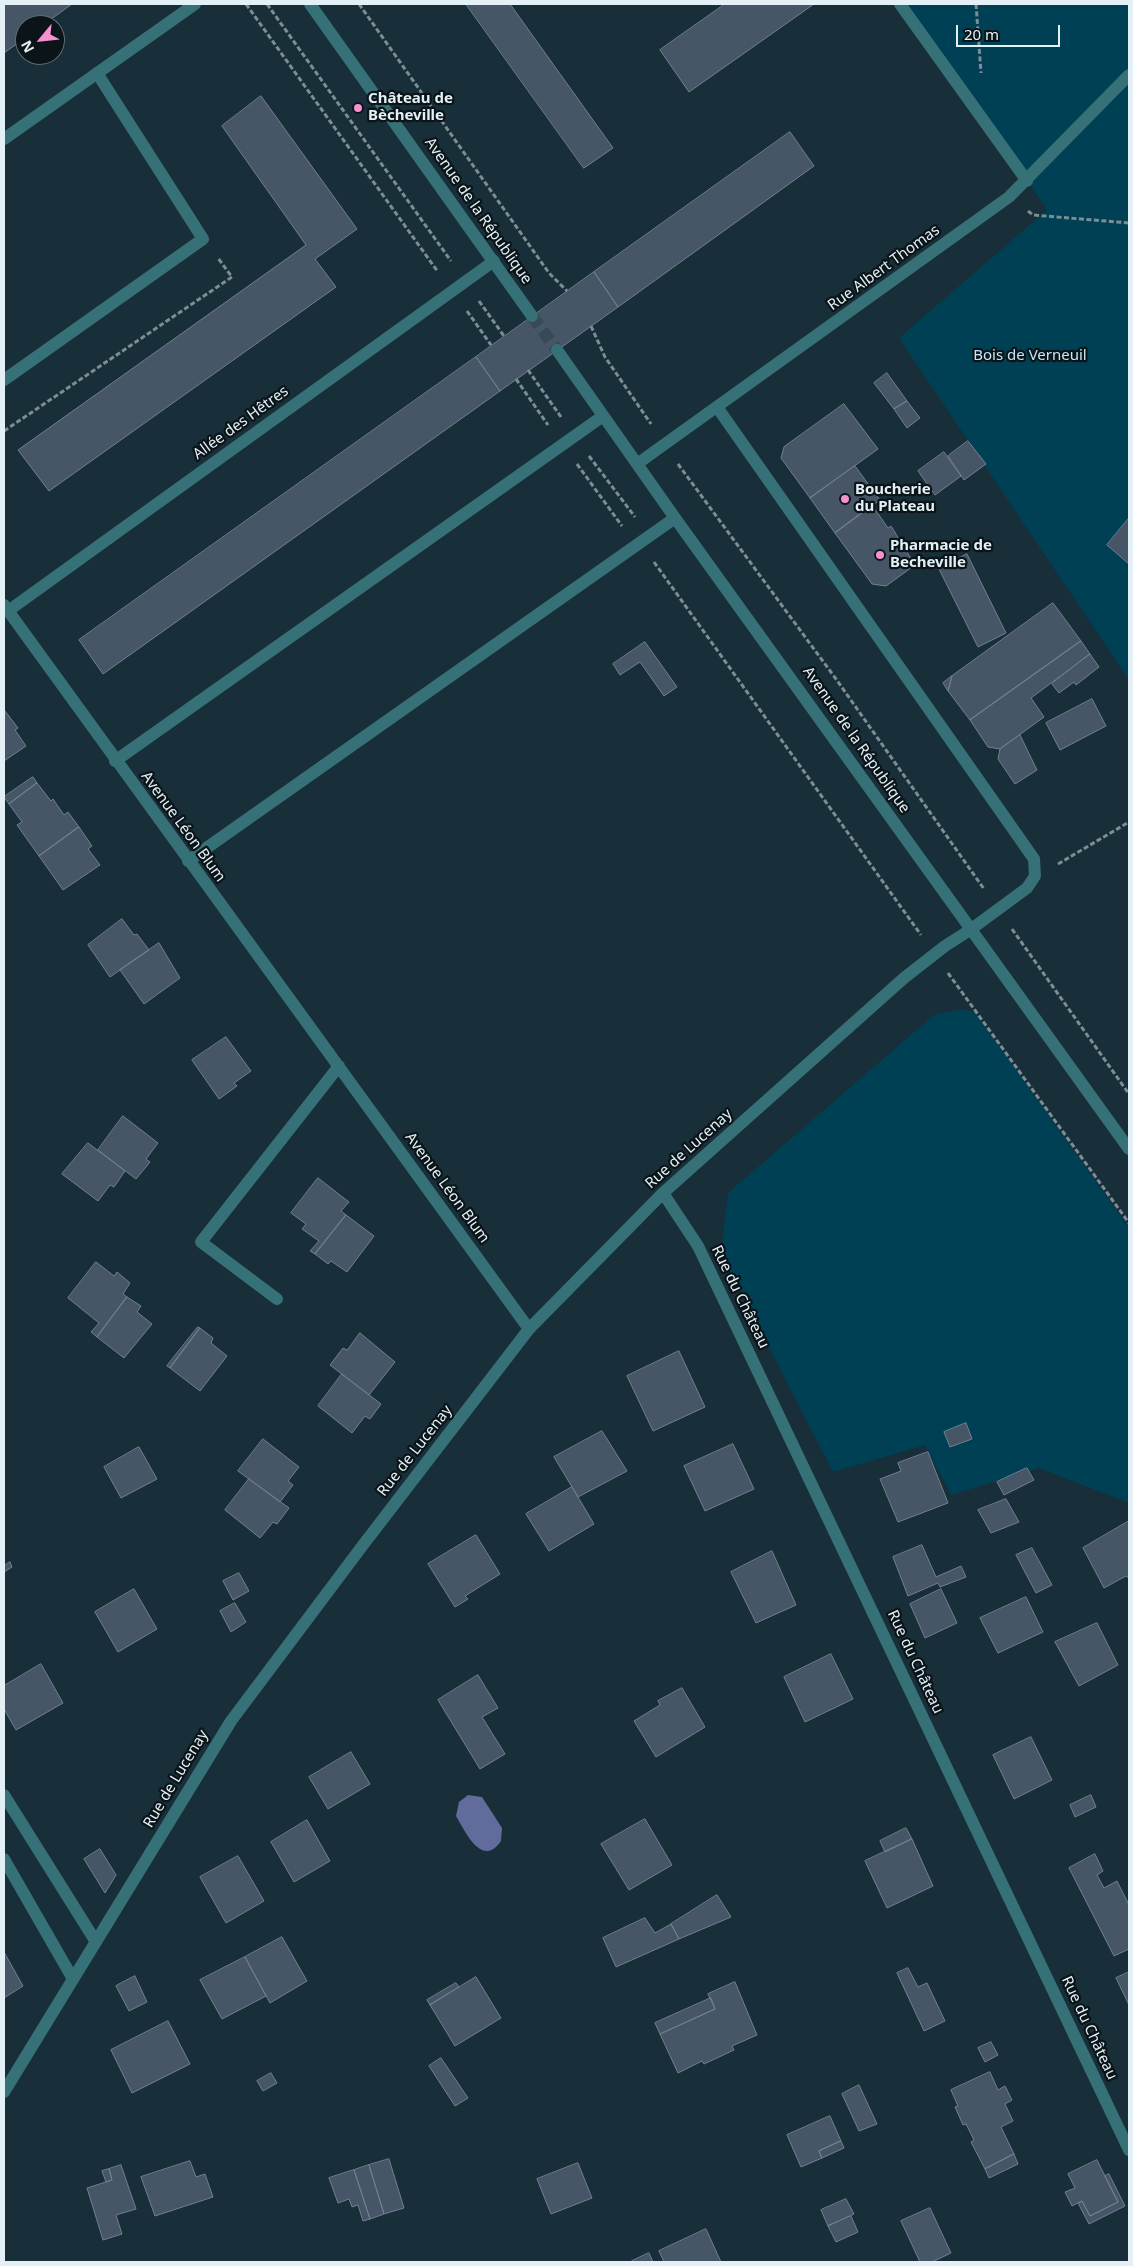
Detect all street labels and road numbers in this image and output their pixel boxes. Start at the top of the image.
street label: Avenue de la République [421,134,535,288]
street label: Rue Albert Thomas [825,221,943,315]
street label: Allée des Hêtres [190,382,292,464]
street label: Avenue de la République [799,663,913,817]
street label: Avenue Léon Blum [137,768,229,886]
street label: Rue de Lucenay [642,1105,736,1193]
street label: Avenue Léon Blum [401,1129,493,1247]
street label: Rue du Château [707,1243,773,1351]
street label: Rue de Lucenay [374,1402,456,1500]
street label: Rue du Château [883,1607,947,1717]
street label: Rue de Lucenay [140,1727,212,1831]
street label: Rue du Château [1057,1973,1121,2083]

